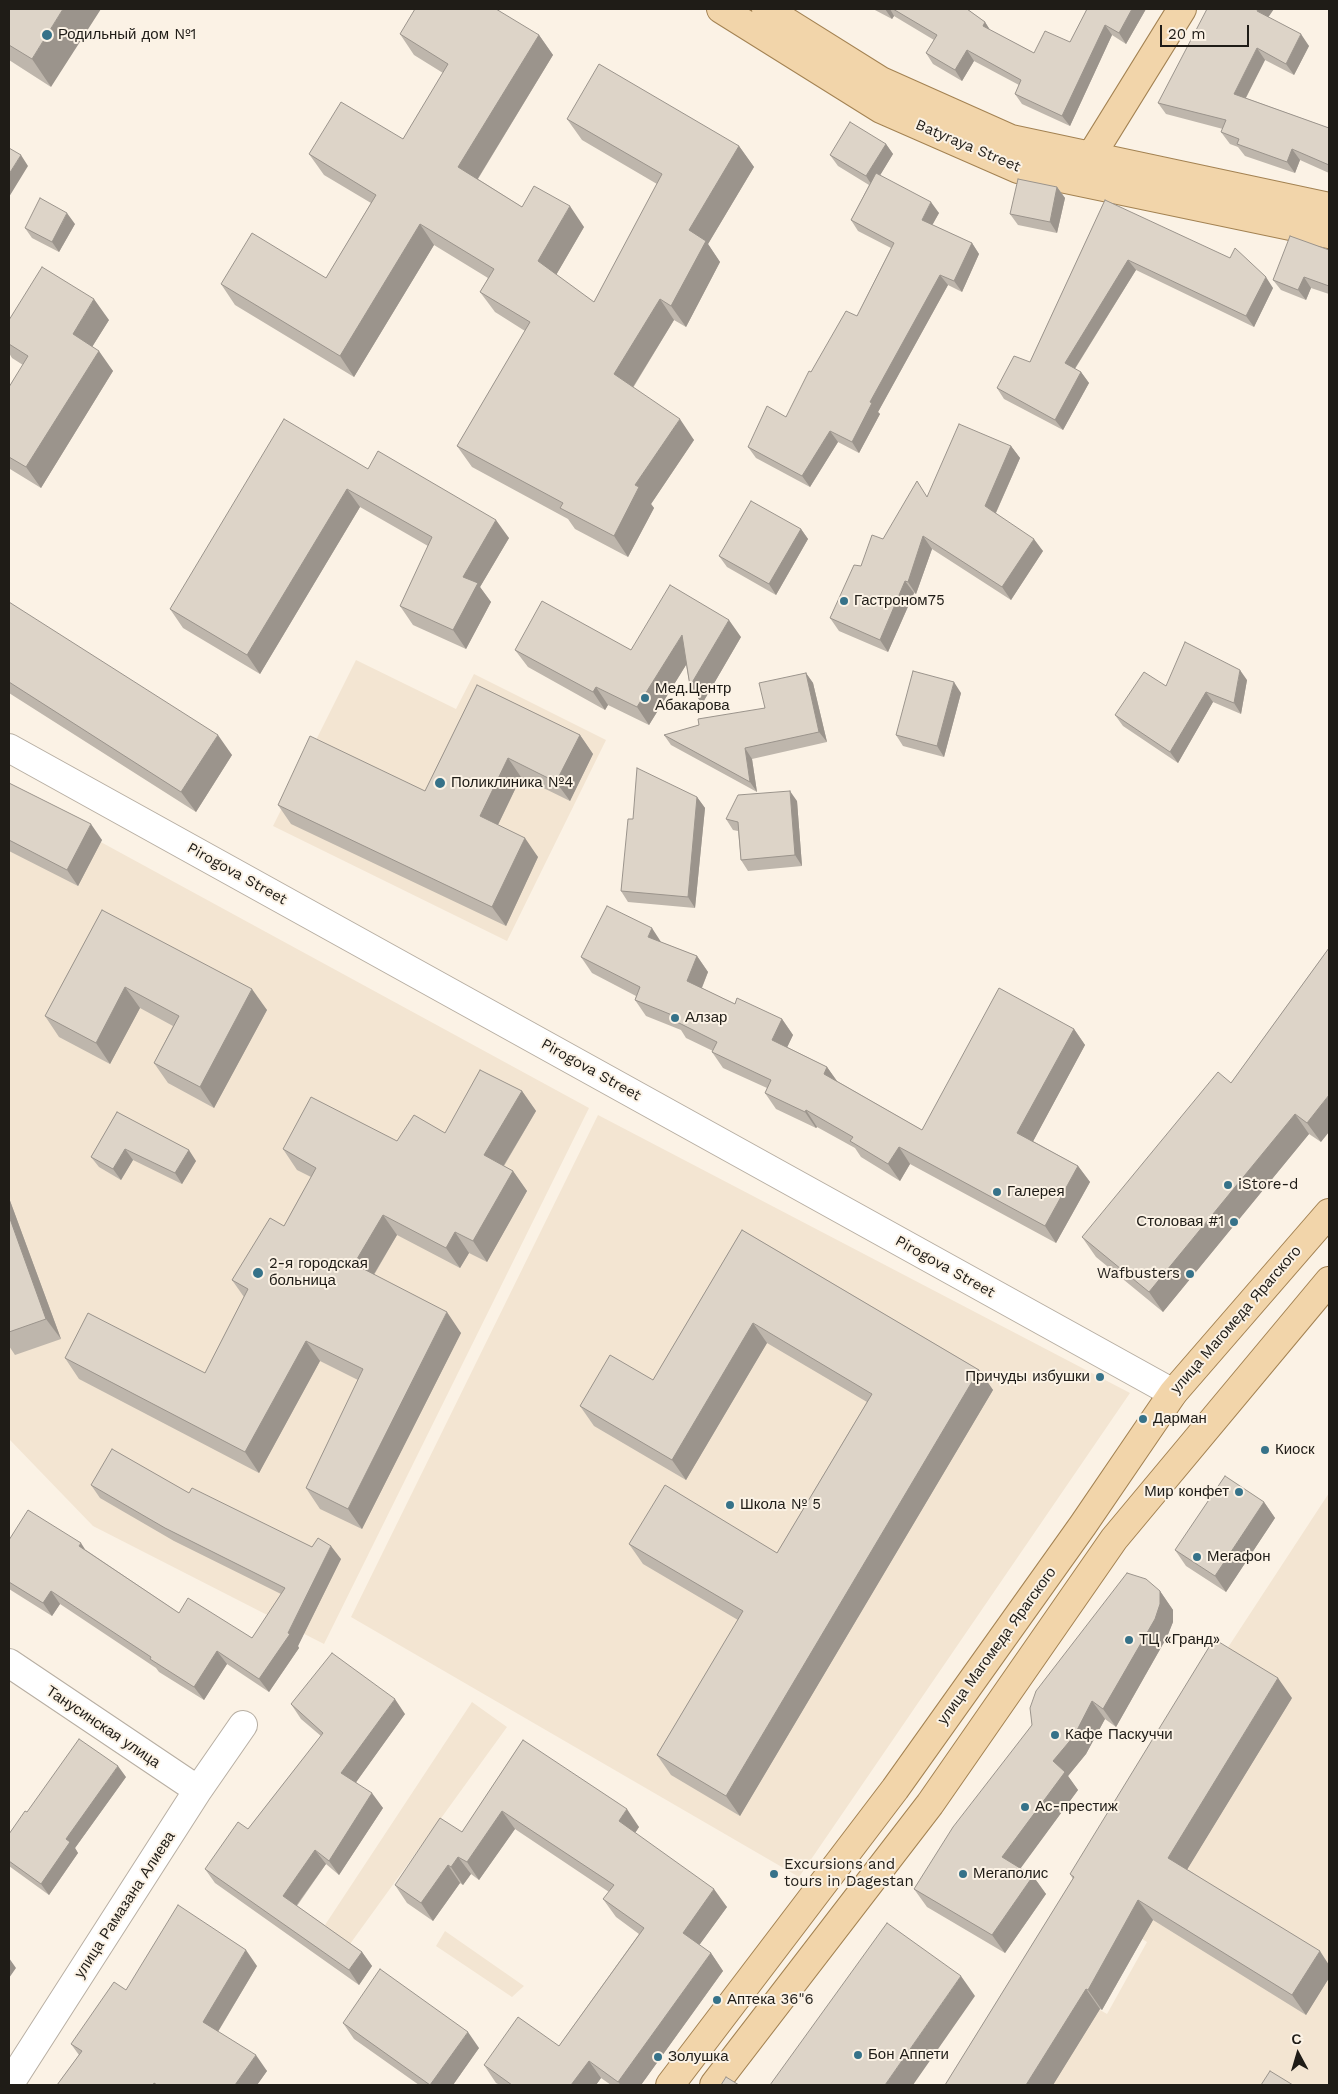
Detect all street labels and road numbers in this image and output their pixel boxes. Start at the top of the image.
street label: Batyraya Street [913,116,1023,176]
street label: Pirogova Street [184,839,290,909]
street label: Pirogova Street [538,1035,644,1105]
street label: Pirogova Street [892,1232,998,1302]
street label: улица Магомеда Ярагского [1167,1242,1305,1398]
street label: улица Магомеда Ярагского [934,1564,1060,1728]
street label: Танусинская улица [42,1682,164,1772]
street label: улица Рамазана Алиева [71,1828,179,1982]

